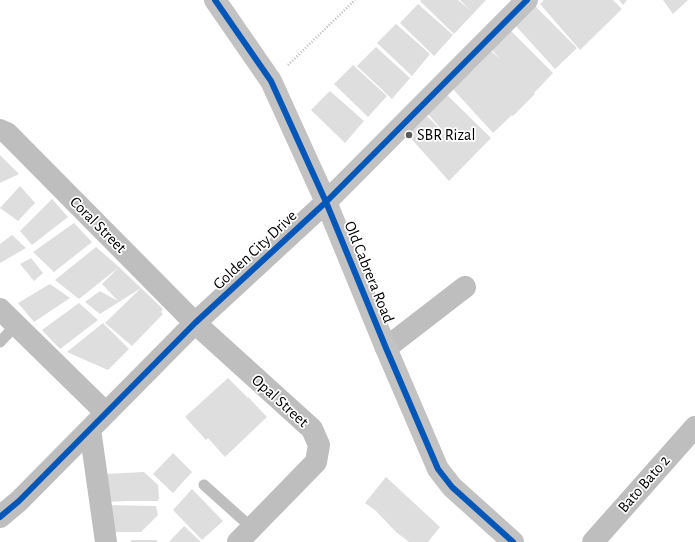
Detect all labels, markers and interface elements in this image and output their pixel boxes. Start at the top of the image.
place label: SBR Rizal [417,125,475,145]
marker: SBR Rizal [404,130,414,140]
street label: Coral Street [66,193,130,257]
street label: Golden City Drive [209,206,301,294]
street label: Old Cabrera Road [340,218,398,326]
street label: Opal Street [248,370,312,432]
street label: Bato Bato 2 [614,451,674,517]

